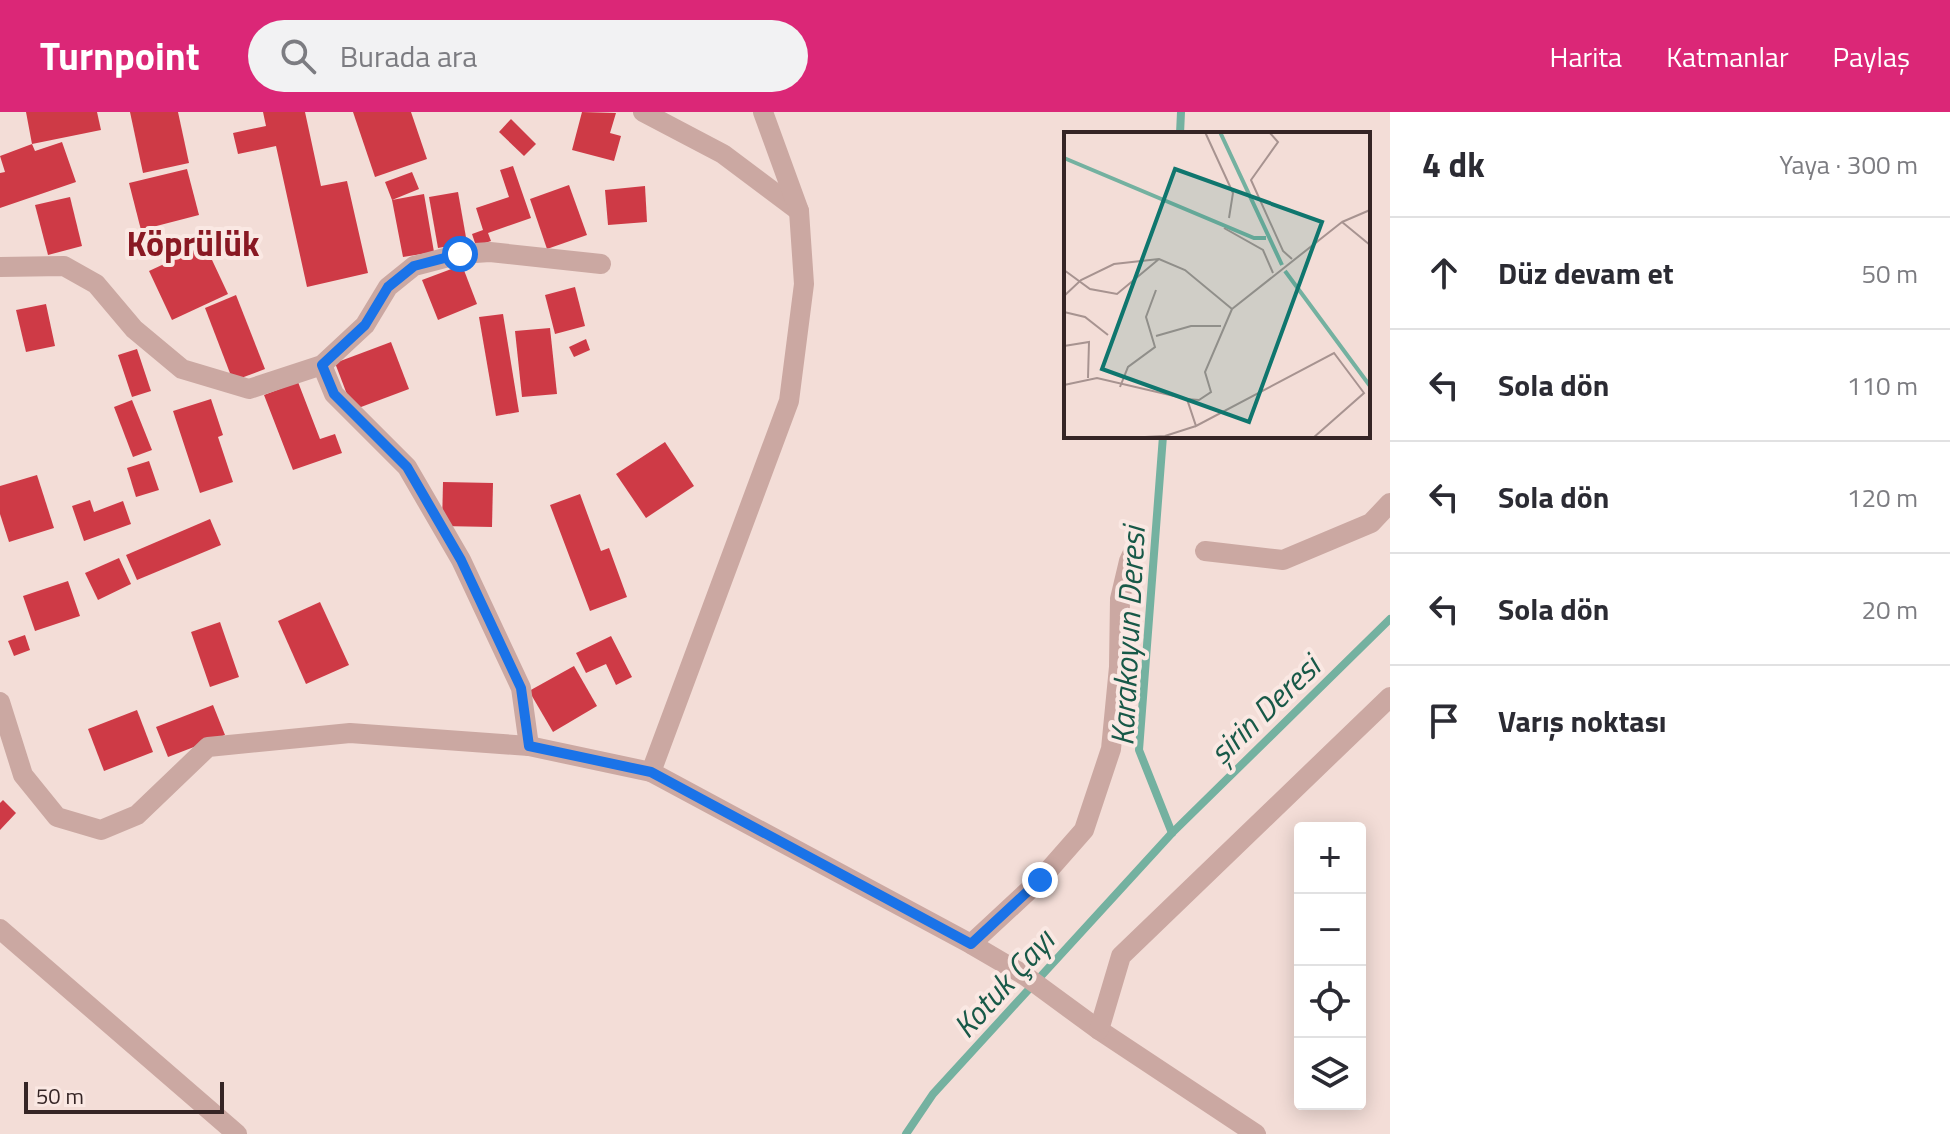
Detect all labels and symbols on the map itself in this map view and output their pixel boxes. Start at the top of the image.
inset map [1064,132,1370,438]
district label: Köprülük [126,217,260,269]
route start [442,236,478,272]
water label: Karakoyun Deresi [1097,522,1157,747]
water label: şirin Deresi [1197,641,1333,775]
route end [1022,862,1058,898]
water label: Kotuk Çayı [941,916,1067,1048]
scale bar [24,1078,224,1114]

